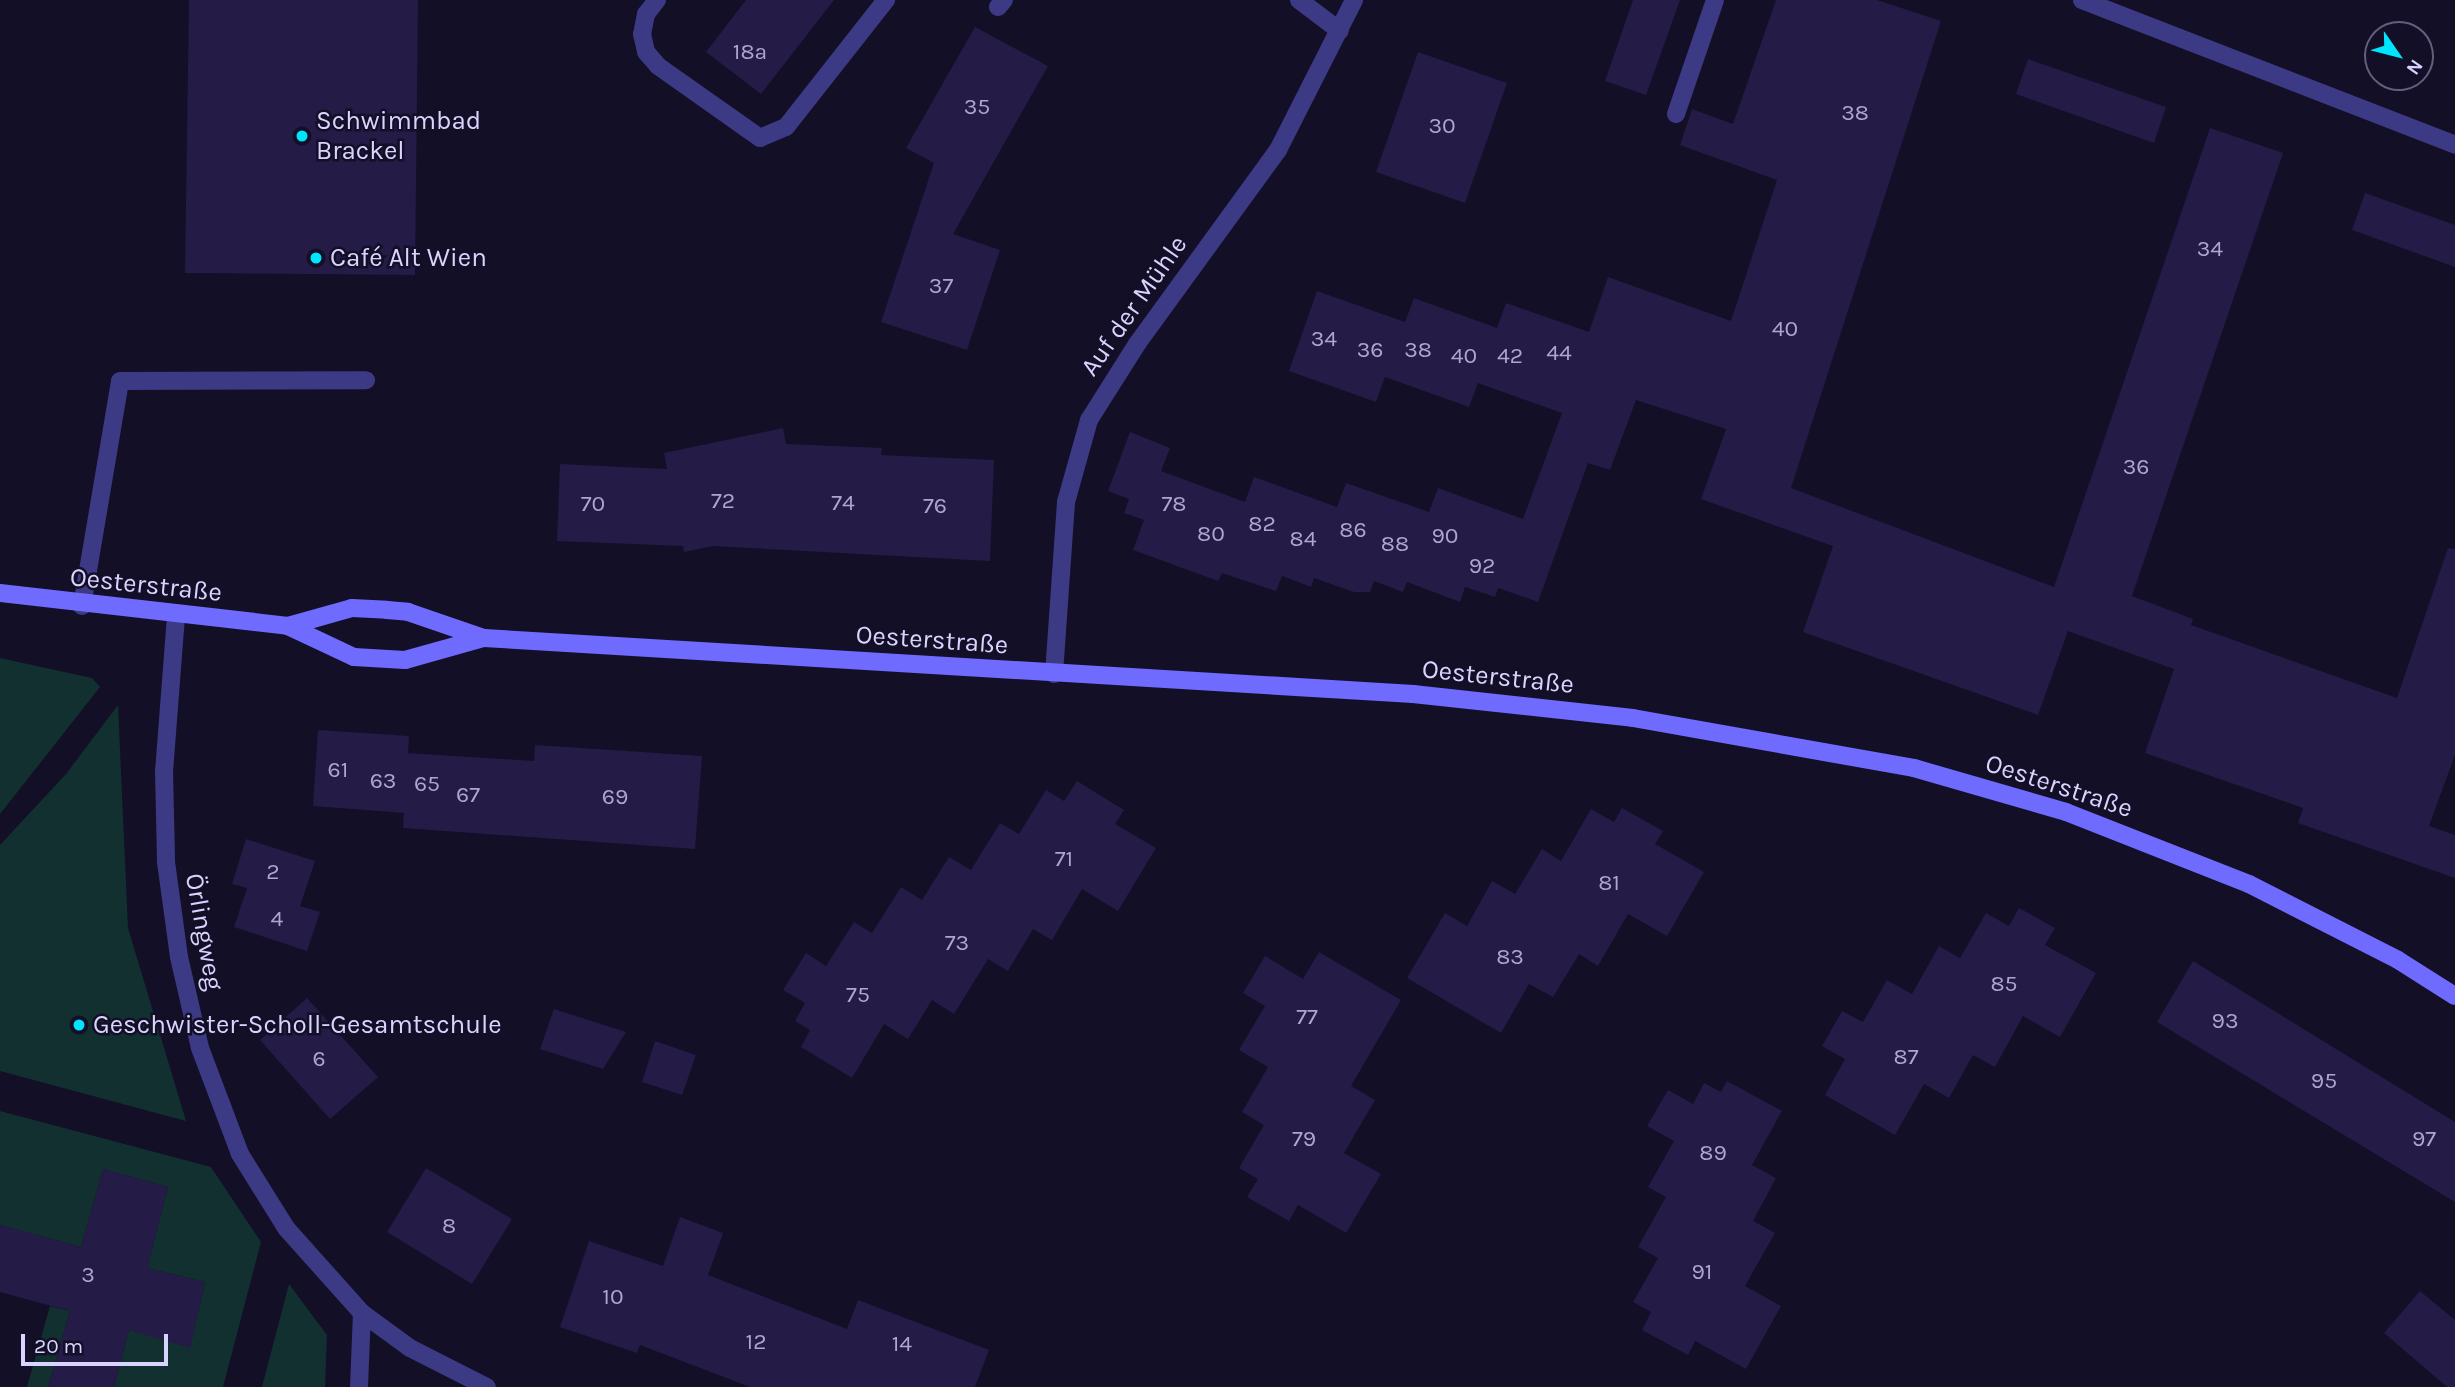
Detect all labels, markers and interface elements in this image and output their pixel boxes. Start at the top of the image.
north arrow [2364,21,2434,91]
house number: 18a [733,38,767,66]
text: N [2402,55,2427,79]
house number: 35 [964,93,990,121]
house number: 38 [1841,99,1869,127]
place label: Schwimmbad Brackel [316,105,481,166]
house number: 30 [1428,112,1456,140]
marker: Schwimmbad Brackel [294,128,310,144]
street label: Auf der Mühle [1074,230,1194,382]
house number: 34 [2197,235,2223,263]
place label: Café Alt Wien [330,242,487,274]
marker: Café Alt Wien [308,250,324,266]
house number: 37 [929,272,953,300]
house number: 40 [1772,315,1798,343]
house number: 34 [1311,325,1337,353]
house number: 36 [1357,336,1383,364]
house number: 38 [1404,336,1432,364]
house number: 44 [1546,339,1572,367]
house number: 40 [1451,342,1477,370]
house number: 42 [1497,342,1523,370]
house number: 36 [2123,453,2149,481]
house number: 72 [711,487,735,515]
house number: 74 [831,489,855,517]
house number: 70 [581,490,605,518]
house number: 78 [1162,490,1186,518]
house number: 76 [923,492,947,520]
house number: 82 [1248,510,1276,538]
house number: 86 [1339,516,1367,544]
house number: 80 [1197,520,1225,548]
house number: 90 [1432,522,1458,550]
house number: 84 [1290,525,1316,553]
house number: 88 [1381,530,1409,558]
house number: 92 [1469,552,1495,580]
street label: Oesterstraße [68,562,224,608]
street label: Oesterstraße [855,619,1009,661]
street label: Oesterstraße [1420,654,1576,700]
street label: Oesterstraße [1982,748,2136,824]
house number: 61 [328,756,348,784]
house number: 63 [370,767,396,795]
house number: 65 [414,770,440,798]
house number: 67 [456,781,480,809]
house number: 69 [602,783,628,811]
house number: 71 [1055,845,1073,873]
house number: 2 [266,858,280,886]
house number: 81 [1598,869,1620,897]
street label: Örlingweg [178,871,230,993]
house number: 4 [271,905,283,933]
house number: 73 [945,929,969,957]
house number: 83 [1496,943,1524,971]
house number: 85 [1990,970,2018,998]
house number: 75 [846,981,870,1009]
house number: 77 [1296,1003,1318,1031]
house number: 93 [2212,1007,2238,1035]
place label: Geschwister-Scholl-Gesamtschule [93,1009,502,1041]
marker: Geschwister-Scholl-Gesamtschule [71,1017,87,1033]
house number: 87 [1894,1043,1918,1071]
house number: 6 [312,1045,326,1073]
house number: 95 [2311,1067,2337,1095]
house number: 79 [1292,1125,1316,1153]
house number: 97 [2412,1125,2436,1153]
house number: 89 [1699,1139,1727,1167]
house number: 8 [442,1212,456,1240]
house number: 91 [1692,1258,1712,1286]
house number: 3 [81,1261,95,1289]
house number: 10 [602,1283,624,1311]
scale bar [24,1320,172,1364]
house number: 12 [746,1328,766,1356]
house number: 14 [892,1330,912,1358]
text: 20 m [34,1334,83,1358]

